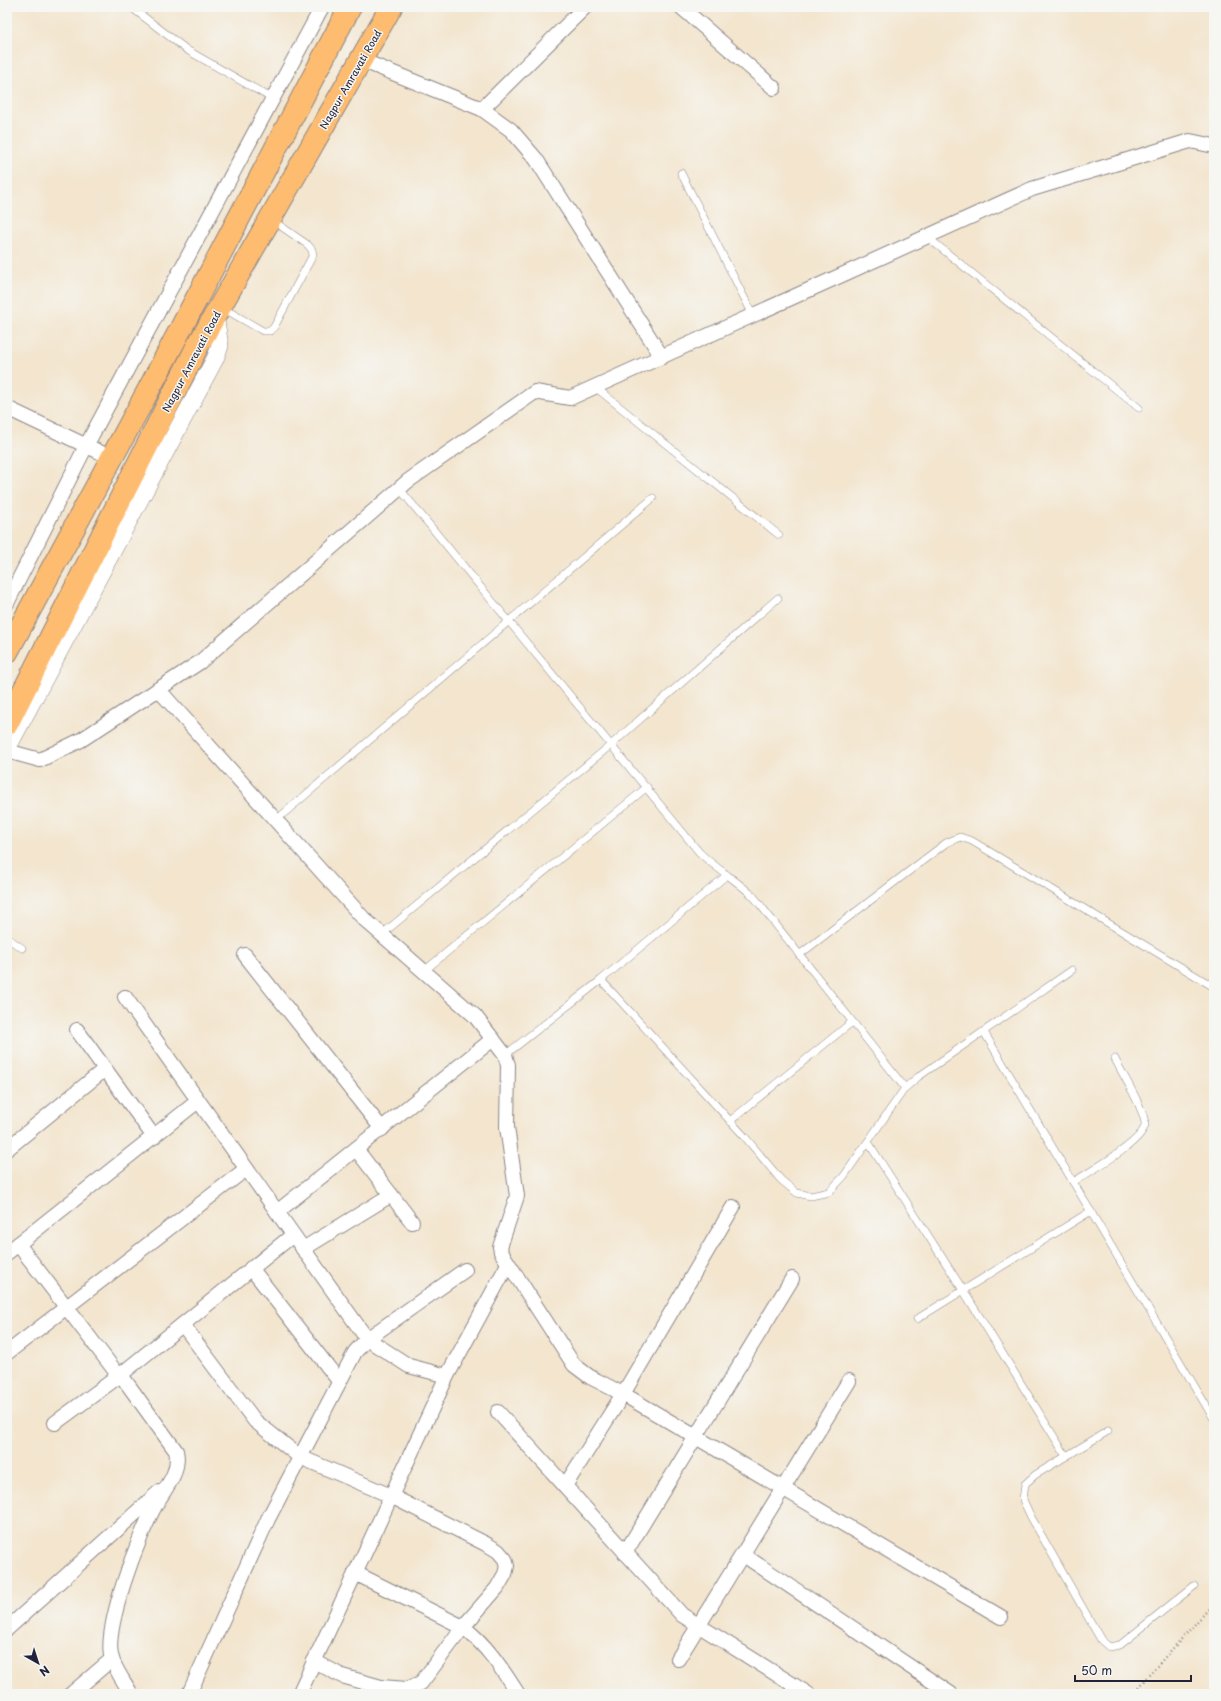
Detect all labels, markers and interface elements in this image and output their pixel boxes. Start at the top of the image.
street label: Nagpur Amravati Road [315,27,385,131]
street label: Nagpur Amravati Road [158,308,224,414]
north arrow [18,1643,58,1683]
scale bar [1075,1657,1191,1683]
text: 50 m [1081,1661,1112,1679]
text: N [36,1662,53,1681]

